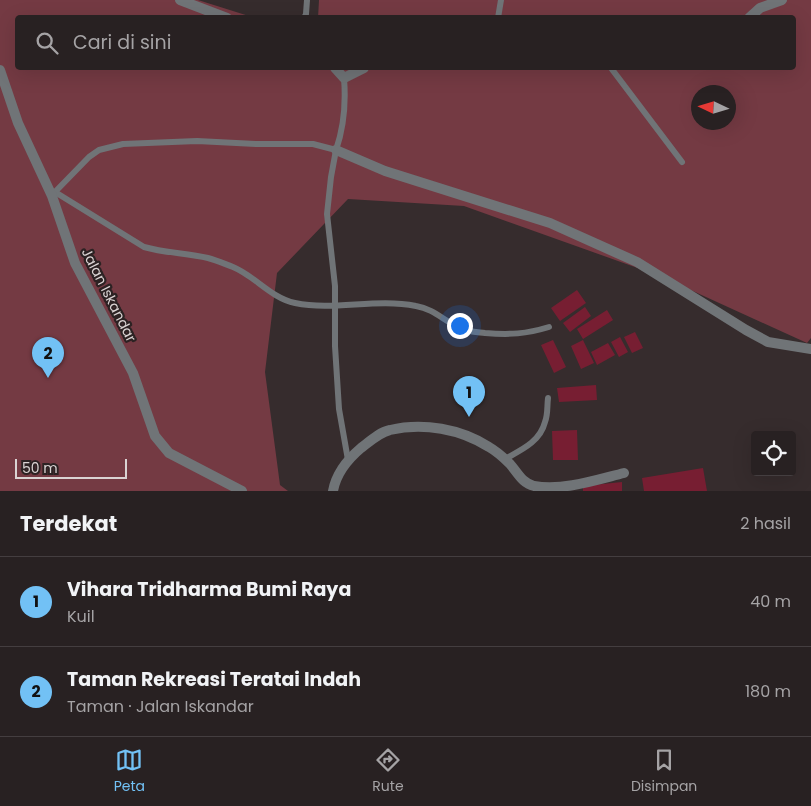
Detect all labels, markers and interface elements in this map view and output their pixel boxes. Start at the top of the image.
search box [15,15,796,70]
icon: search [33,29,61,57]
text: Cari di sini [73,29,171,56]
north arrow [691,85,736,130]
street label: Jalan Iskandar [77,245,141,345]
your location [447,313,473,339]
pin: 2 [32,337,64,378]
pin: 1 [453,376,485,417]
map controls [751,431,796,476]
button: locate [751,431,796,476]
scale bar [15,456,128,479]
text: 50 m [22,458,58,478]
text: Terdekat [20,509,117,538]
text: 2 hasil [740,512,791,535]
text: Vihara Tridharma Bumi Raya [67,576,351,603]
text: 1 [33,590,39,613]
text: 40 m [750,590,791,613]
text: Kuil [67,605,95,628]
text: Taman Rekreasi Teratai Indah [67,666,361,693]
text: 2 [31,680,41,703]
text: 180 m [745,680,791,703]
text: Taman · Jalan Iskandar [67,695,254,718]
tab: Peta [114,746,145,797]
tab: Rute [372,746,404,797]
tab: Disimpan [631,746,697,797]

